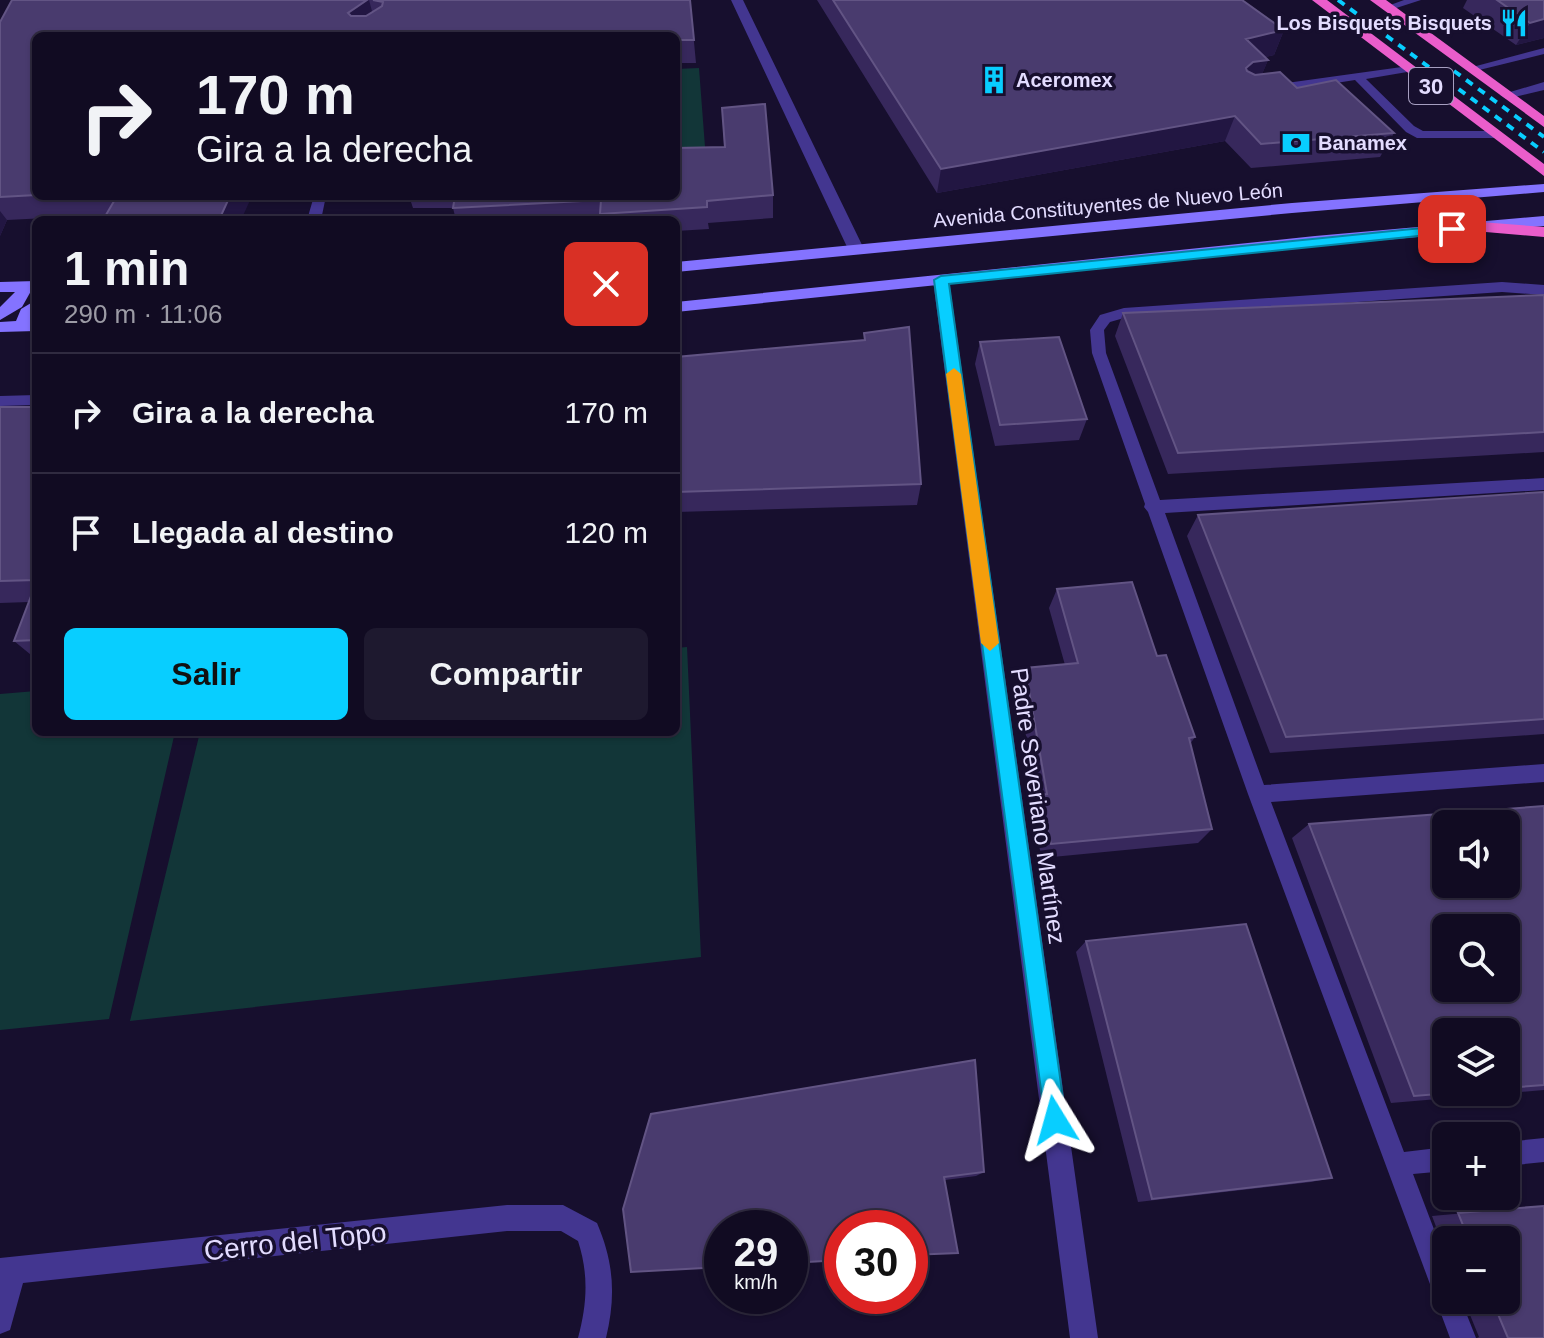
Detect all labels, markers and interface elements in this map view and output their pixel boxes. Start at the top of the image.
restaurant icon: Los Bisquets Bisquets [1499,8,1529,38]
place label: Los Bisquets Bisquets [1276,12,1492,34]
text: 170 m [196,63,355,126]
icon: right [64,64,168,168]
building icon: Aceromex [979,65,1009,95]
road number: 30 [1409,68,1453,104]
place label: Aceromex [1016,69,1113,91]
bank icon: Banamex [1281,128,1311,158]
text: Gira a la derecha [196,129,472,170]
place label: Banamex [1318,132,1407,154]
street label: Avenida Constituyentes de Nuevo León [932,179,1284,231]
pin [1418,195,1486,263]
icon: arrive [1430,207,1474,251]
text: 1 min [64,242,189,295]
button: close [564,242,648,326]
text: 290 m · 11:06 [64,299,223,329]
icon: right [64,391,108,435]
text: Gira a la derecha [132,396,374,429]
text: 170 m [565,396,648,429]
icon: arrive [64,511,108,555]
text: Llegada al destino [132,516,394,549]
text: 120 m [565,516,648,549]
button: Salir [64,628,348,720]
button: Compartir [364,628,648,720]
street label: Padre Severiano Martínez [1006,666,1071,946]
map controls [1432,810,1520,1314]
button: sound [1432,810,1520,898]
button: search [1432,914,1520,1002]
button: layers [1432,1018,1520,1106]
position arrow [1013,1078,1097,1162]
button: + [1432,1122,1520,1210]
speed limit sign: 30 [824,1210,928,1314]
street label: Cerro del Topo [202,1217,388,1266]
button: − [1432,1226,1520,1314]
text: 29 [734,1230,778,1274]
text: km/h [734,1271,778,1293]

